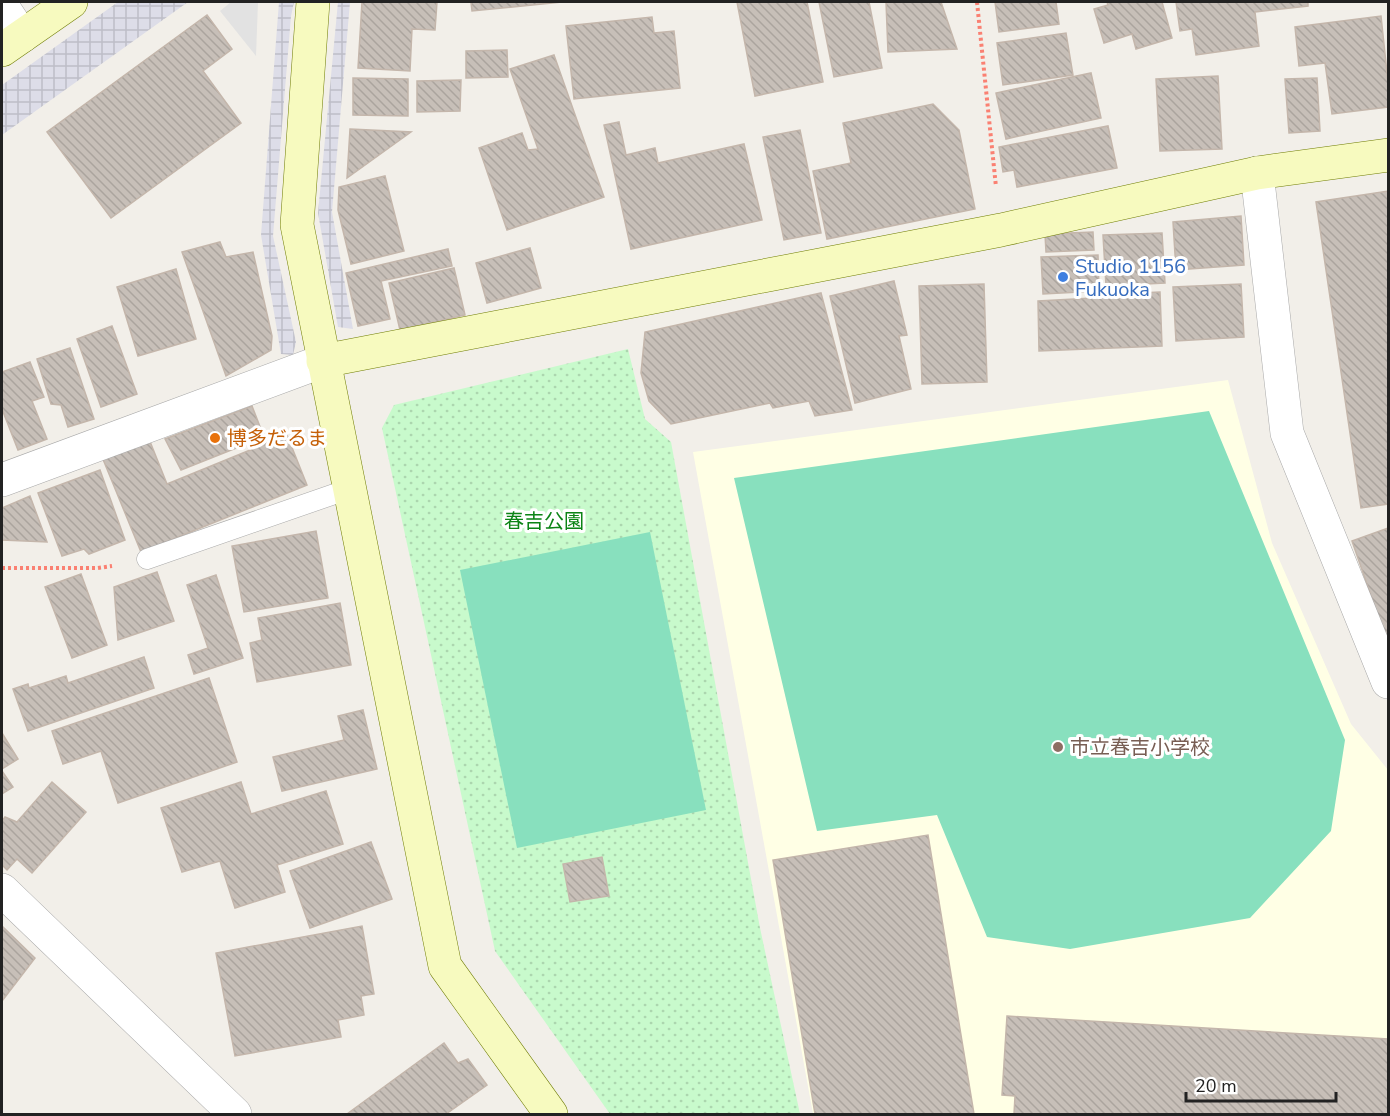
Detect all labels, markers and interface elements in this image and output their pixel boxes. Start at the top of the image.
place label: Studio 1156 Fukuoka [1075,253,1186,303]
marker: Studio 1156 Fukuoka [1056,270,1070,284]
place label: 博多だるま [227,425,327,452]
marker: 博多だるま [208,431,222,445]
park label: 春吉公園 [504,508,584,535]
place label: 市立春吉小学校 [1070,734,1210,761]
marker: 市立春吉小学校 [1051,740,1065,754]
scale bar [1186,1065,1336,1103]
text: 20 m [1195,1074,1237,1098]

